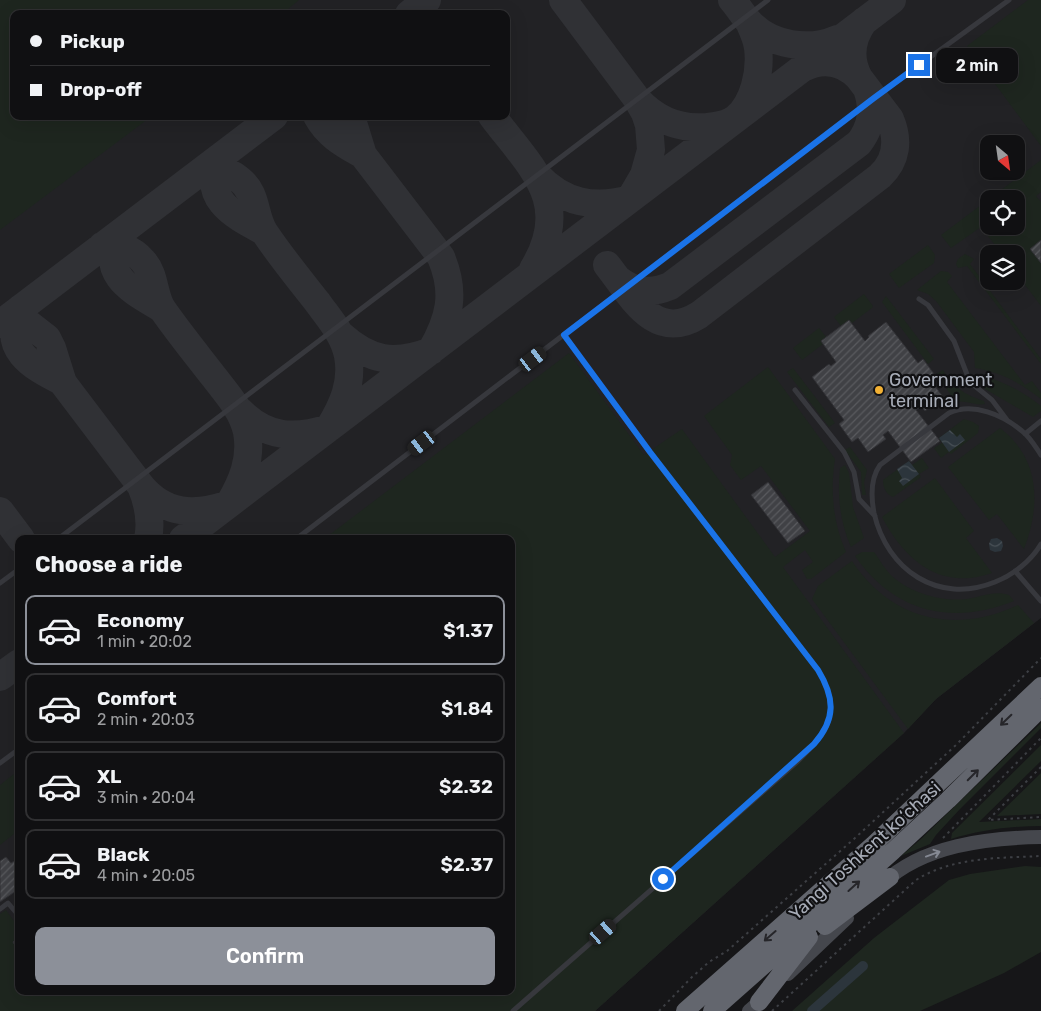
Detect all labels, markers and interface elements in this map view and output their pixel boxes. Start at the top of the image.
text: Pickup [60,30,125,53]
callout: 2 min [936,48,1019,82]
route end [908,54,930,76]
text: 2 min [956,56,998,75]
text: Drop-off [60,78,142,101]
north arrow [980,135,1025,180]
map controls [980,135,1025,290]
button: locate [980,190,1025,235]
button: layers [980,245,1025,290]
car [516,344,549,374]
place label: Government terminal [889,369,993,412]
marker: Government terminal [873,384,885,396]
car [405,428,438,458]
text: Choose a ride [35,551,182,578]
icon: car [37,608,82,653]
text: Economy [97,609,184,632]
text: $1.37 [443,619,493,642]
text: 1 min · 20:02 [97,632,192,651]
icon: car [37,686,82,731]
text: Comfort [97,687,177,710]
text: $1.84 [441,697,493,720]
text: 2 min · 20:03 [97,710,195,729]
one-way arrow [999,714,1012,726]
icon: car [37,764,82,809]
text: XL [97,765,121,788]
one-way arrow [967,769,979,781]
text: $2.32 [439,775,493,798]
street label: Yangi Toshkent ko‘chasi [785,777,945,925]
text: 3 min · 20:04 [97,788,195,807]
icon: car [37,842,82,887]
text: Black [97,843,149,866]
one-way arrow [925,849,940,858]
text: $2.37 [440,853,493,876]
text: 4 min · 20:05 [97,866,195,885]
route start [652,868,674,890]
one-way arrow [847,880,860,892]
car [586,916,619,948]
button: Confirm [35,927,495,985]
one-way arrow [764,931,777,942]

